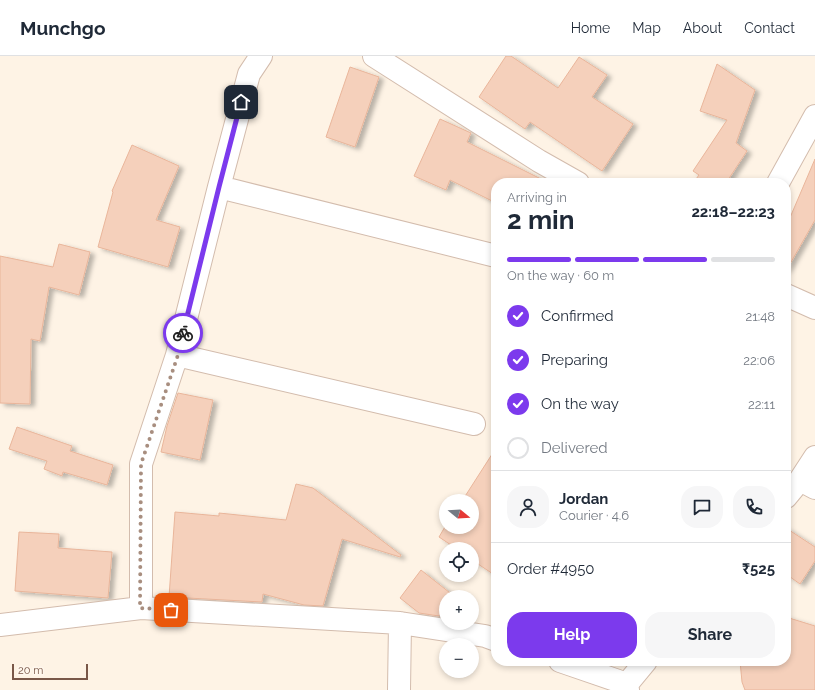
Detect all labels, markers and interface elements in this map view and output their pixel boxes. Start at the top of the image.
text: Munchgo [20,17,105,39]
text: Home [571,20,610,36]
text: Map [632,20,661,36]
text: About [683,20,722,36]
text: Contact [744,20,795,36]
pin [224,85,258,119]
icon: home [230,91,252,113]
text: Arriving in [507,190,567,205]
text: 22:18–22:23 [691,203,775,221]
text: 2 min [507,205,574,235]
text: On the way · 60 m [507,268,614,283]
icon: check [507,305,529,327]
text: Confirmed [541,307,614,325]
text: 21:48 [745,309,775,324]
courier [163,313,203,353]
icon: bike [172,322,194,344]
icon: check [507,349,529,371]
text: Preparing [541,351,608,369]
text: 22:06 [743,353,775,368]
icon: check [507,393,529,415]
text: On the way [541,395,619,413]
text: 22:11 [748,397,775,412]
text: Delivered [541,439,608,457]
button: person [507,486,549,528]
button: chat [681,486,723,528]
button: phone [733,486,775,528]
text: Jordan [559,490,608,508]
north arrow [439,494,479,534]
map controls [439,494,479,678]
text: Courier · 4.6 [559,508,629,523]
button: locate [439,542,479,582]
text: Order #4950 [507,560,595,578]
text: ₹525 [742,560,775,578]
button: + [439,590,479,630]
pin [154,593,188,627]
icon: bag [160,599,182,621]
button: Help [507,612,637,658]
button: Share [645,612,775,658]
button: − [439,638,479,678]
scale bar [12,662,88,681]
text: 20 m [18,664,43,677]

